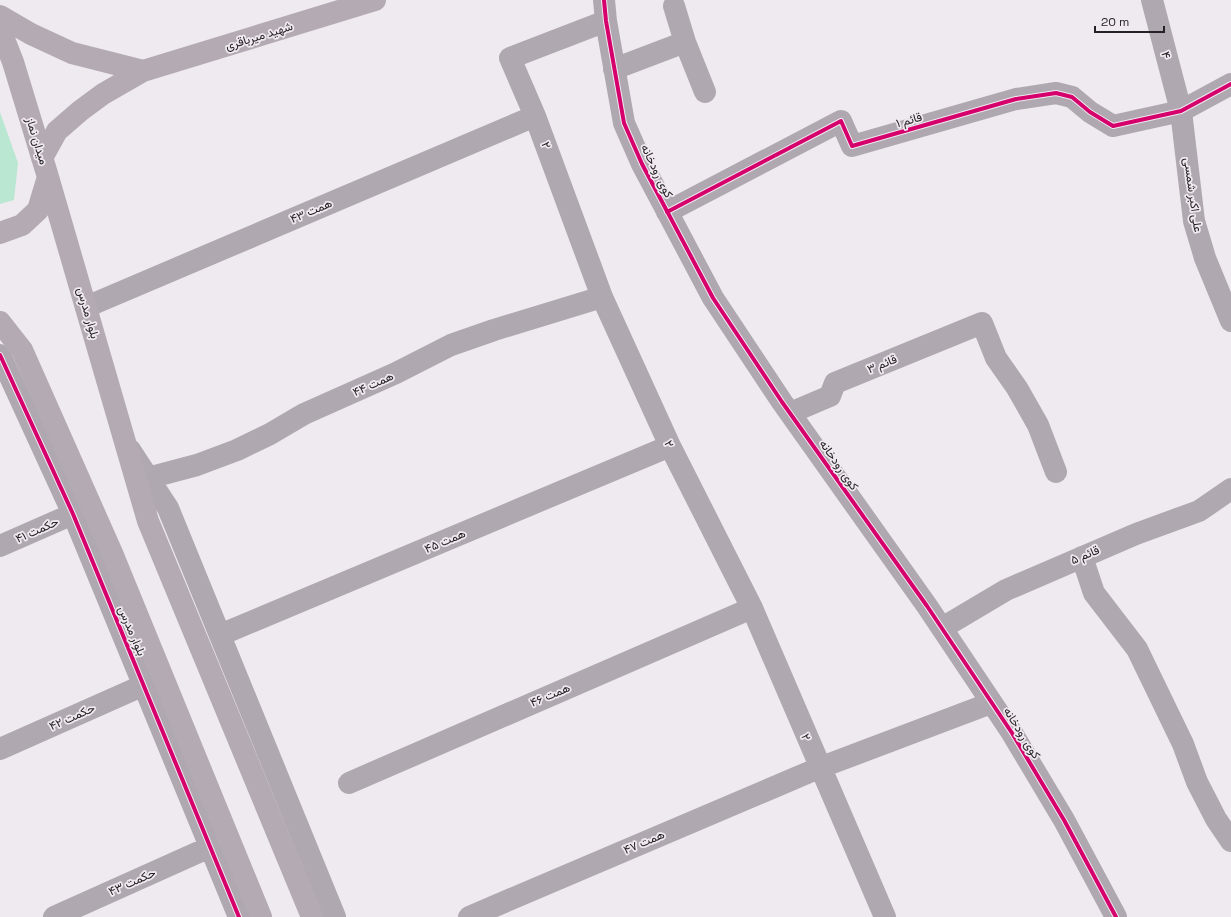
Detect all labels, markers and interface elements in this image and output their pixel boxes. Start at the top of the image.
scale bar [1095,8,1164,34]
text: 20 m [1101,14,1129,30]
street label: شهید میرباقری [223,18,295,54]
street label: ۴ [1157,50,1175,61]
street label: قائم ۱ [894,109,924,131]
street label: میدان نماز [22,114,52,167]
street label: ۲ [537,139,555,151]
street label: کوی رودخانه [637,141,677,201]
street label: علی اکبر شمسی [1180,157,1206,233]
street label: همت ۴۳ [288,195,334,227]
street label: بلوار مدرس [73,285,103,341]
street label: قائم ۳ [865,351,899,377]
street label: همت ۴۴ [350,368,396,400]
street label: کوی رودخانه [816,437,862,493]
street label: ۲ [660,438,678,450]
street label: حکمت ۴۱ [13,513,61,547]
street label: همت ۴۵ [422,525,468,557]
street label: قائم ۵ [1068,542,1102,568]
street label: بلوار مدرس [114,604,150,658]
street label: همت ۴۶ [527,679,573,711]
street label: حکمت ۴۲ [47,700,97,734]
street label: کوی رودخانه [1000,704,1044,762]
street label: ۲ [797,731,815,743]
street label: همت ۴۷ [621,826,667,858]
street label: حکمت ۴۳ [106,865,158,899]

